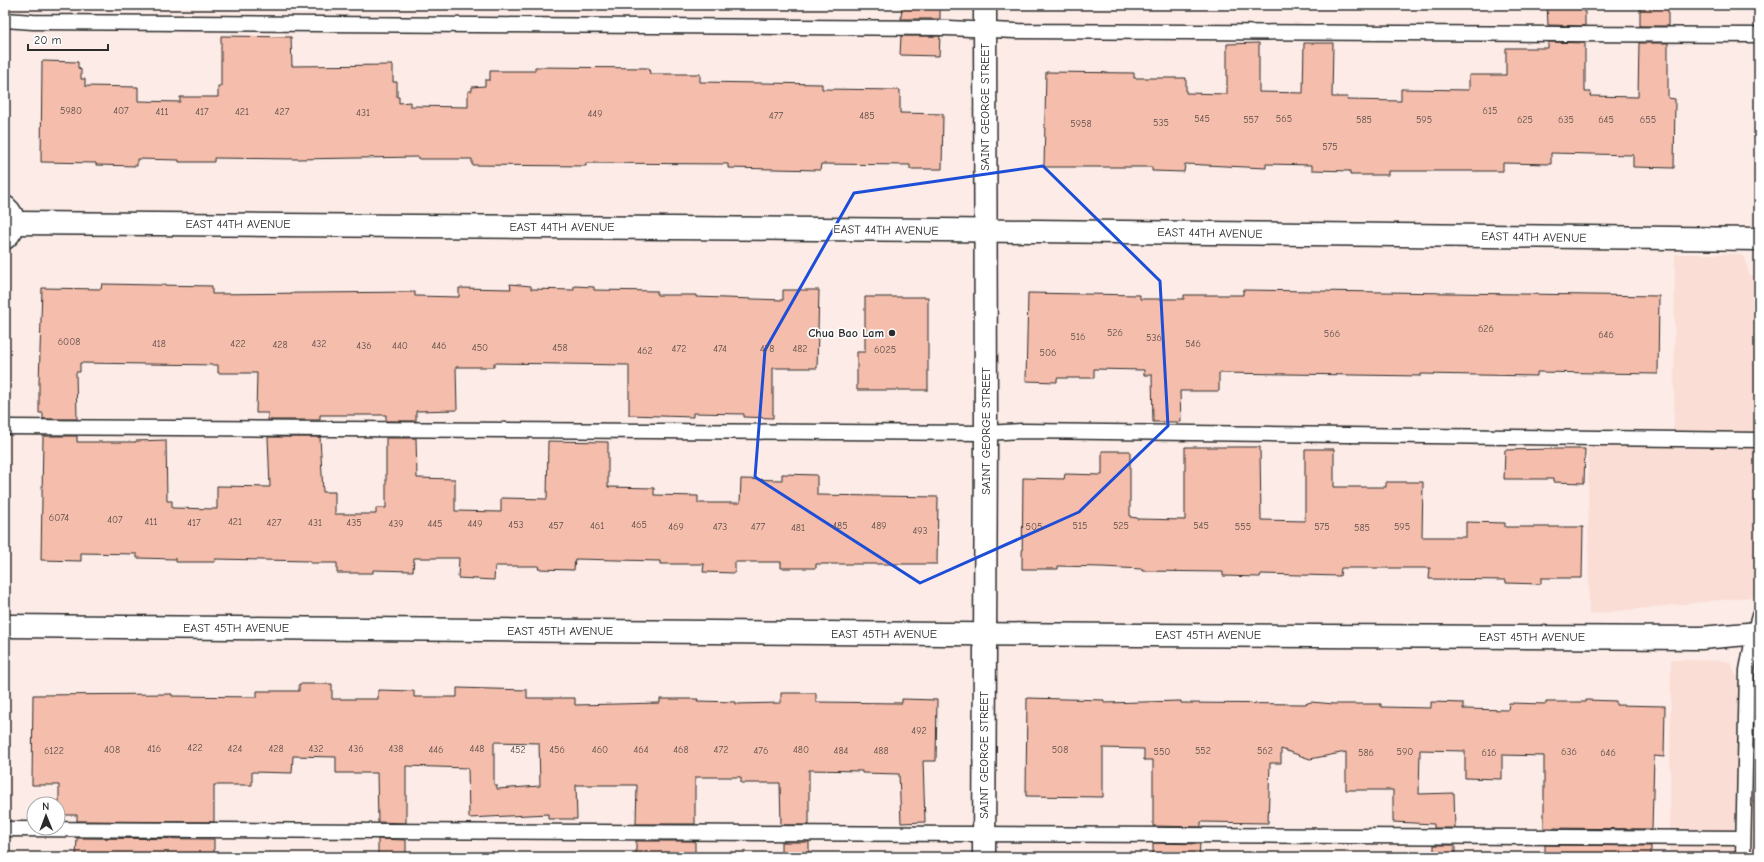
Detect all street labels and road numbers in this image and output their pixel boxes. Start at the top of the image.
street label: SAINT GEORGE STREET [978,42,992,171]
street label: EAST 44TH AVENUE [185,217,291,231]
street label: EAST 44TH AVENUE [509,220,615,234]
street label: EAST 44TH AVENUE [833,222,939,238]
street label: EAST 44TH AVENUE [1157,225,1263,241]
street label: EAST 44TH AVENUE [1481,229,1587,245]
street label: SAINT GEORGE STREET [979,366,993,495]
street label: EAST 45TH AVENUE [183,621,289,635]
street label: EAST 45TH AVENUE [507,624,613,638]
street label: EAST 45TH AVENUE [831,627,937,641]
street label: EAST 45TH AVENUE [1155,628,1261,642]
street label: EAST 45TH AVENUE [1479,630,1585,644]
street label: SAINT GEORGE STREET [977,690,991,819]

